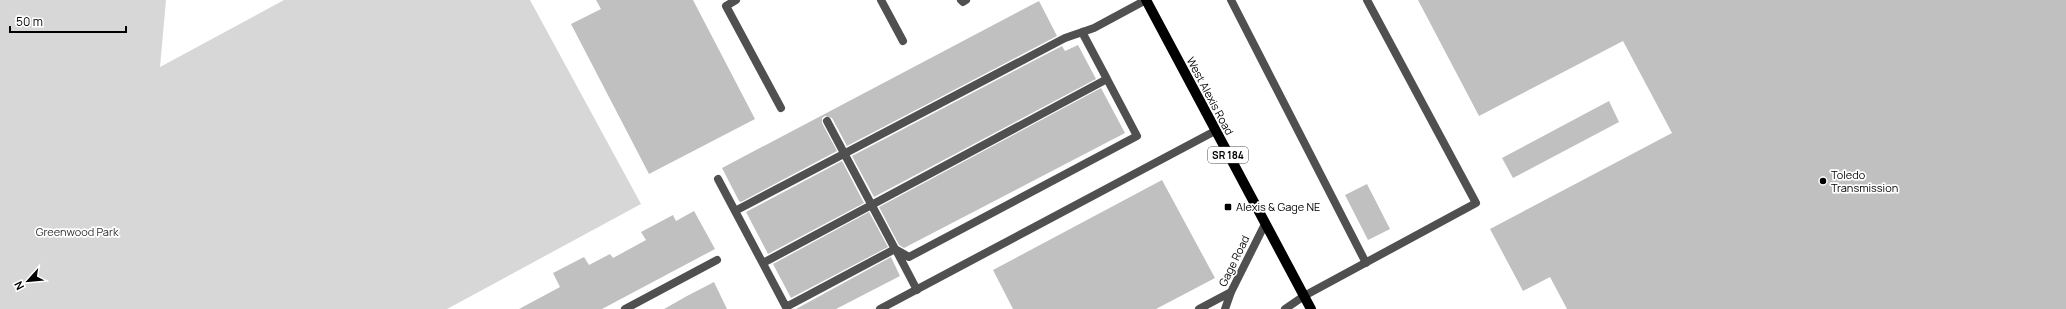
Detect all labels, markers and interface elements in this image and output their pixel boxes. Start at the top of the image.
scale bar [10,8,126,34]
text: 50 m [16,13,43,30]
street label: West Alexis Road [1183,54,1237,138]
road number: SR 184 [1208,147,1248,163]
place label: Toledo Transmission [1831,167,1898,195]
marker: Toledo Transmission [1818,176,1828,186]
place label: Alexis & Gage NE [1236,199,1320,214]
marker: Alexis & Gage NE [1223,202,1233,212]
park label: Greenwood Park [36,224,119,239]
street label: Gage Road [1215,233,1252,289]
north arrow [8,261,48,301]
text: N [10,279,27,293]

